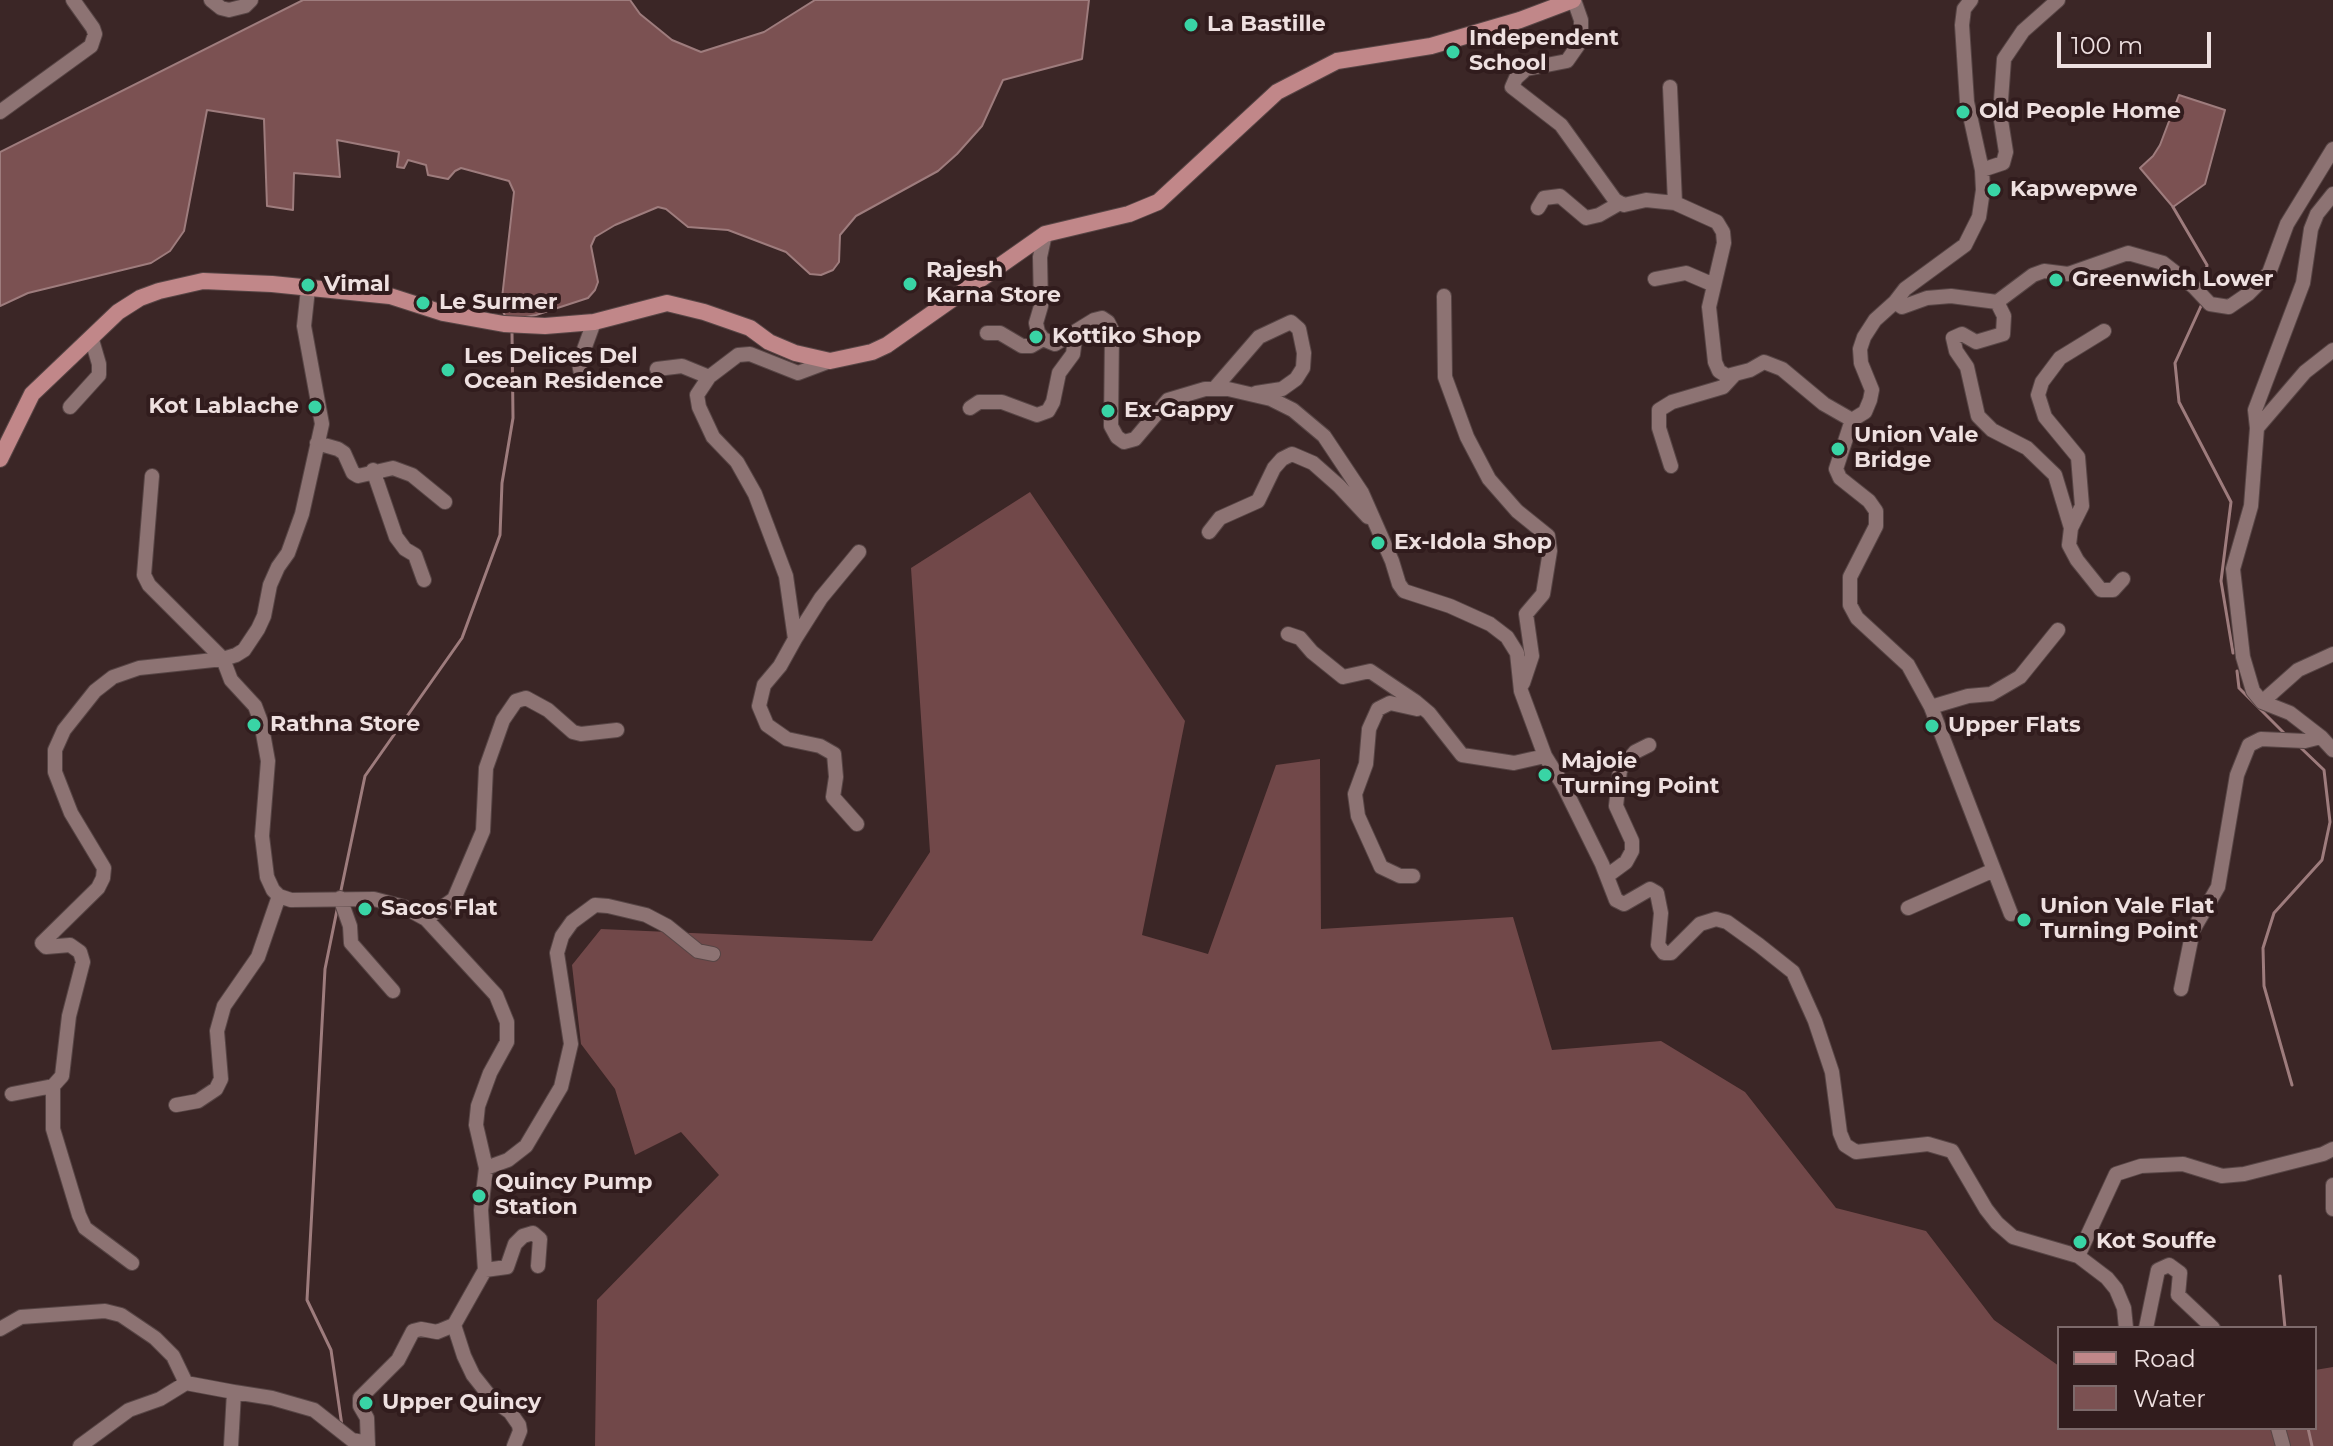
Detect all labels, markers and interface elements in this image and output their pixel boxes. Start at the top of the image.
place label: La Bastille [1207,12,1326,38]
marker: La Bastille [1182,16,1200,34]
scale bar [2061,16,2215,66]
place label: Independent School [1469,26,1619,78]
text: 100 m [2071,31,2143,60]
marker: Independent School [1444,43,1462,61]
place label: Old People Home [1979,99,2181,125]
marker: Old People Home [1954,103,1972,121]
place label: Kapwepwe [2010,177,2138,203]
marker: Kapwepwe [1985,181,2003,199]
place label: Rajesh Karna Store [926,258,1061,310]
place label: Greenwich Lower [2072,267,2274,293]
marker: Greenwich Lower [2047,271,2065,289]
place label: Vimal [324,272,390,298]
marker: Rajesh Karna Store [901,275,919,293]
marker: Vimal [299,276,317,294]
place label: Le Surmer [439,290,557,316]
marker: Le Surmer [414,294,432,312]
place label: Kottiko Shop [1052,324,1201,350]
marker: Kottiko Shop [1027,328,1045,346]
place label: Les Delices Del Ocean Residence [464,344,663,396]
marker: Les Delices Del Ocean Residence [439,361,457,379]
place label: Kot Lablache [148,394,299,420]
marker: Kot Lablache [306,398,324,416]
place label: Ex-Gappy [1124,398,1233,424]
marker: Ex-Gappy [1099,402,1117,420]
place label: Union Vale Bridge [1854,423,1978,474]
marker: Union Vale Bridge [1829,440,1847,458]
place label: Ex-Idola Shop [1394,530,1552,556]
marker: Ex-Idola Shop [1369,534,1387,552]
place label: Rathna Store [270,712,420,738]
place label: Upper Flats [1948,713,2081,739]
marker: Rathna Store [245,716,263,734]
marker: Upper Flats [1923,717,1941,735]
place label: Majoie Turning Point [1561,749,1719,800]
marker: Majoie Turning Point [1536,766,1554,784]
place label: Union Vale Flat Turning Point [2040,894,2214,946]
place label: Sacos Flat [381,896,498,922]
marker: Sacos Flat [356,900,374,918]
marker: Union Vale Flat Turning Point [2015,911,2033,929]
place label: Quincy Pump Station [495,1170,652,1222]
marker: Quincy Pump Station [470,1187,488,1205]
place label: Kot Souffe [2096,1229,2217,1255]
marker: Kot Souffe [2071,1233,2089,1251]
legend [2057,1326,2317,1430]
text: Road [2133,1344,2196,1373]
text: Water [2133,1384,2206,1413]
place label: Upper Quincy [382,1390,541,1416]
marker: Upper Quincy [357,1394,375,1412]

